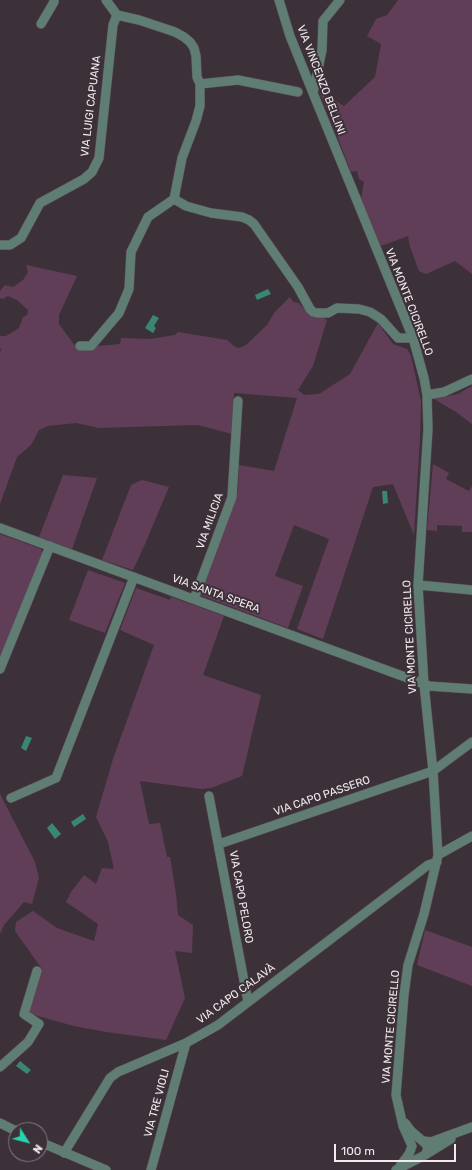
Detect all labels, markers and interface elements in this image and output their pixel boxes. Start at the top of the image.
street label: VIA VINCENZO BELLINI [294,23,348,137]
street label: VIA LUIGI CAPUANA [78,55,104,157]
street label: VIA MONTE CICIRELLO [382,246,436,358]
street label: VIA MILICIA [194,491,226,551]
street label: VIA SANTA SPERA [170,572,262,616]
street label: VIA MONTE CICIRELLO [400,580,420,694]
street label: VIA CAPO PASSERO [272,773,372,819]
street label: VIA CAPO PELORO [226,850,256,944]
street label: VIA CAPO CALAVÀ [194,961,278,1027]
street label: VIA MONTE CICIRELLO [379,970,403,1084]
street label: VIA TRE VIOLI [142,1067,172,1139]
north arrow [8,1122,48,1162]
scale bar [336,1136,458,1162]
text: N [30,1142,45,1156]
text: 100 m [341,1144,375,1158]

